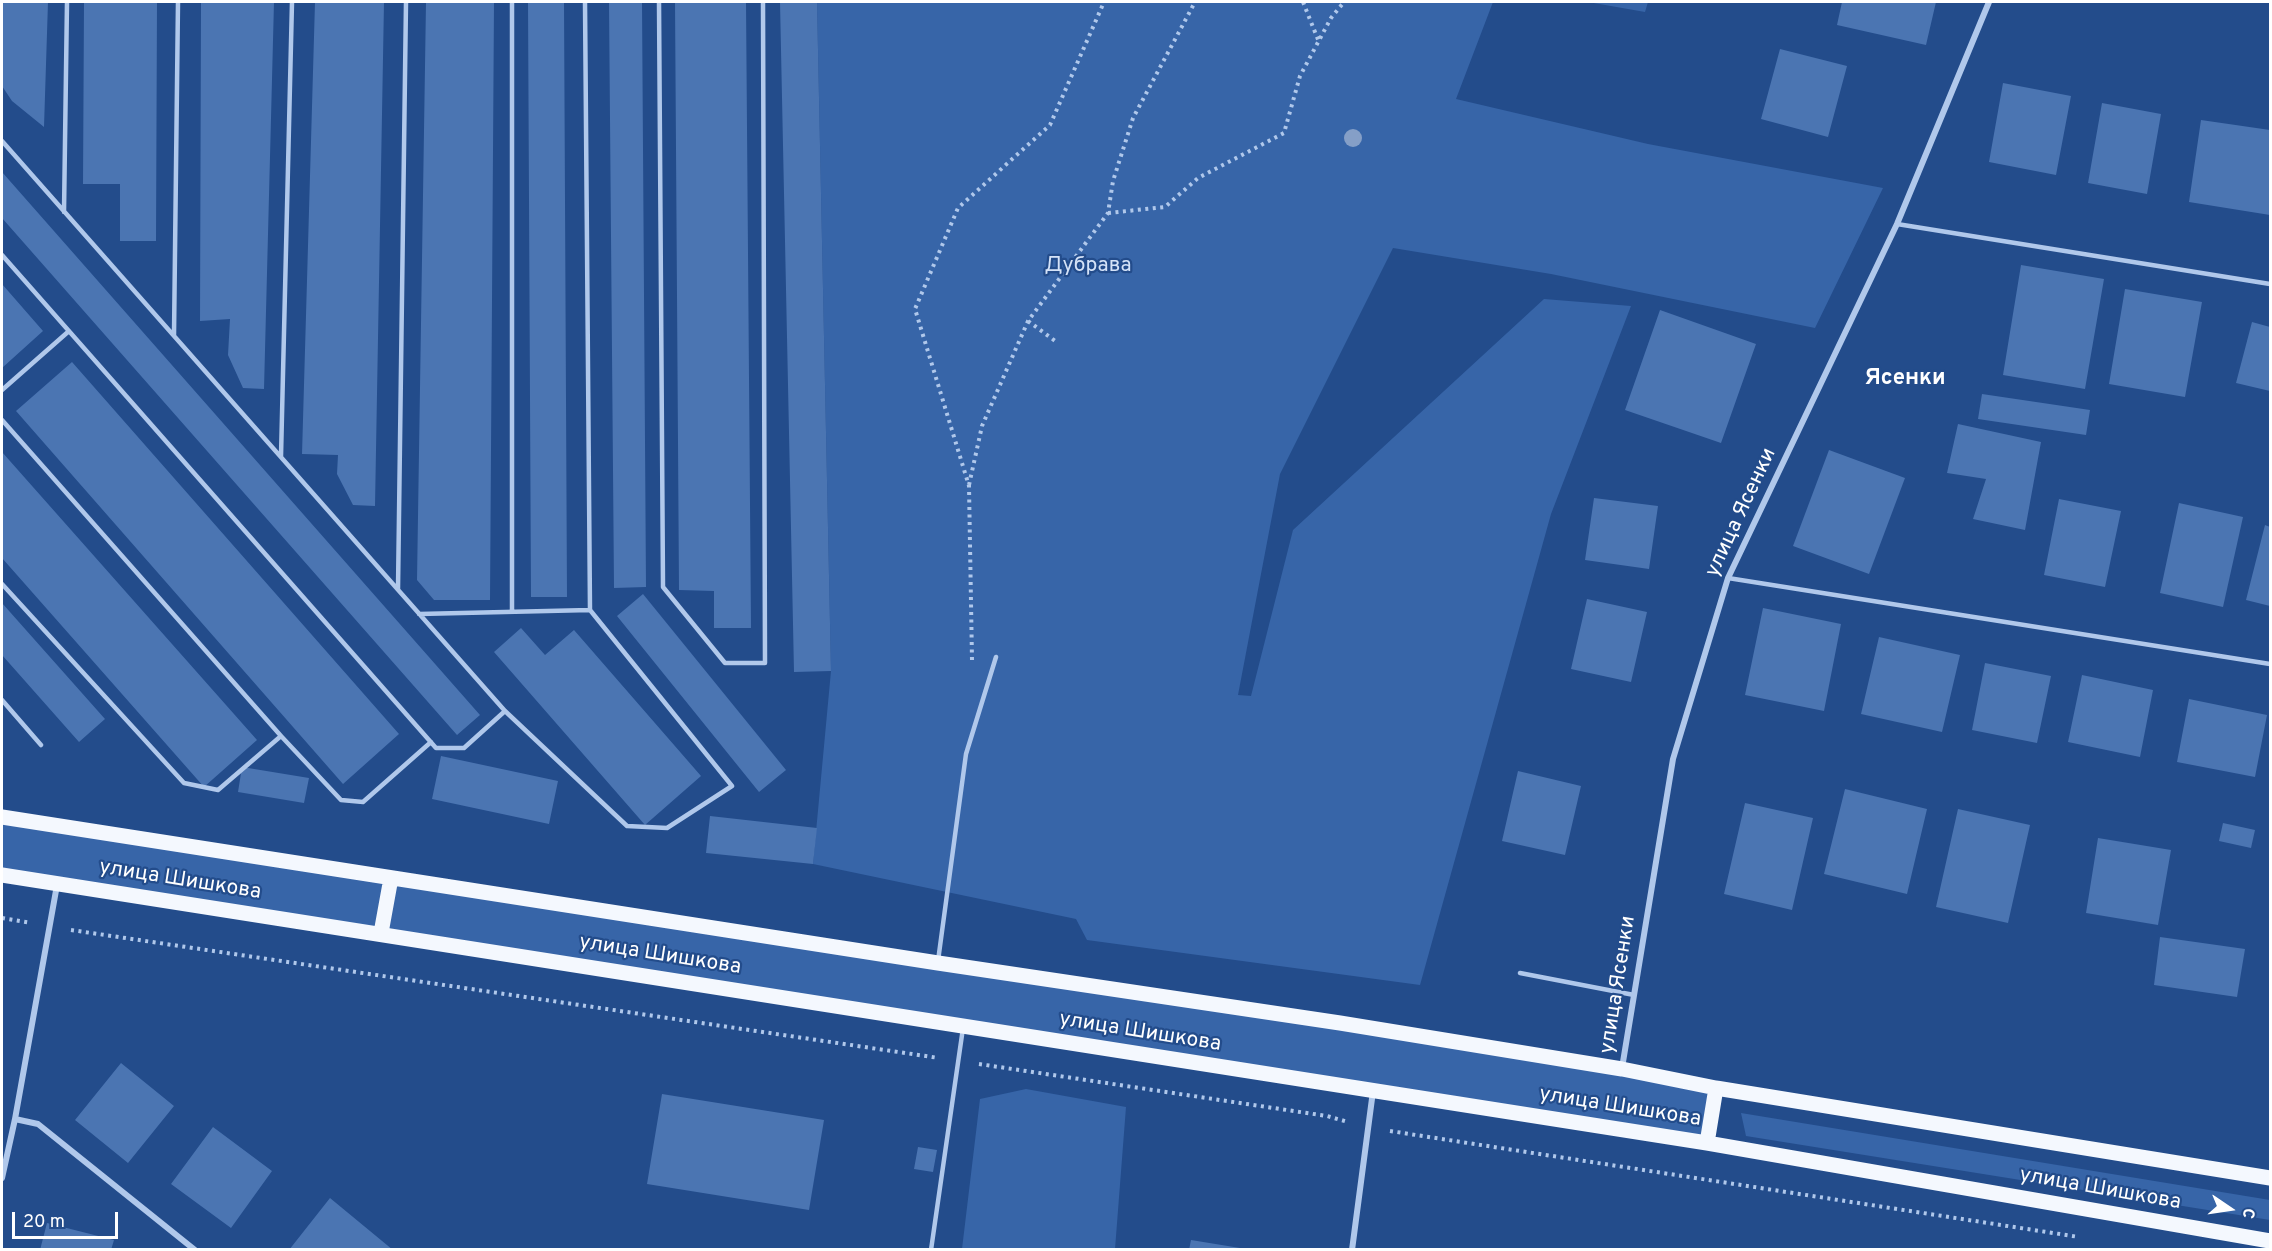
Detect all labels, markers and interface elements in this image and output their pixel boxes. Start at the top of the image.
park label: Дубрава [1044,254,1132,280]
district label: Ясенки [1864,367,1946,393]
street label: улица Ясенки [1701,445,1783,581]
street label: улица Шишкова [97,856,263,906]
street label: улица Ясенки [1596,914,1642,1056]
street label: улица Шишкова [577,931,743,981]
street label: улица Шишкова [1057,1008,1223,1058]
street label: улица Шишкова [1537,1083,1703,1133]
street label: улица Шишкова [2017,1163,2183,1217]
north arrow [2200,1179,2260,1239]
scale bar [15,1200,122,1238]
text: С [2237,1206,2258,1220]
text: 20 m [23,1211,65,1234]

